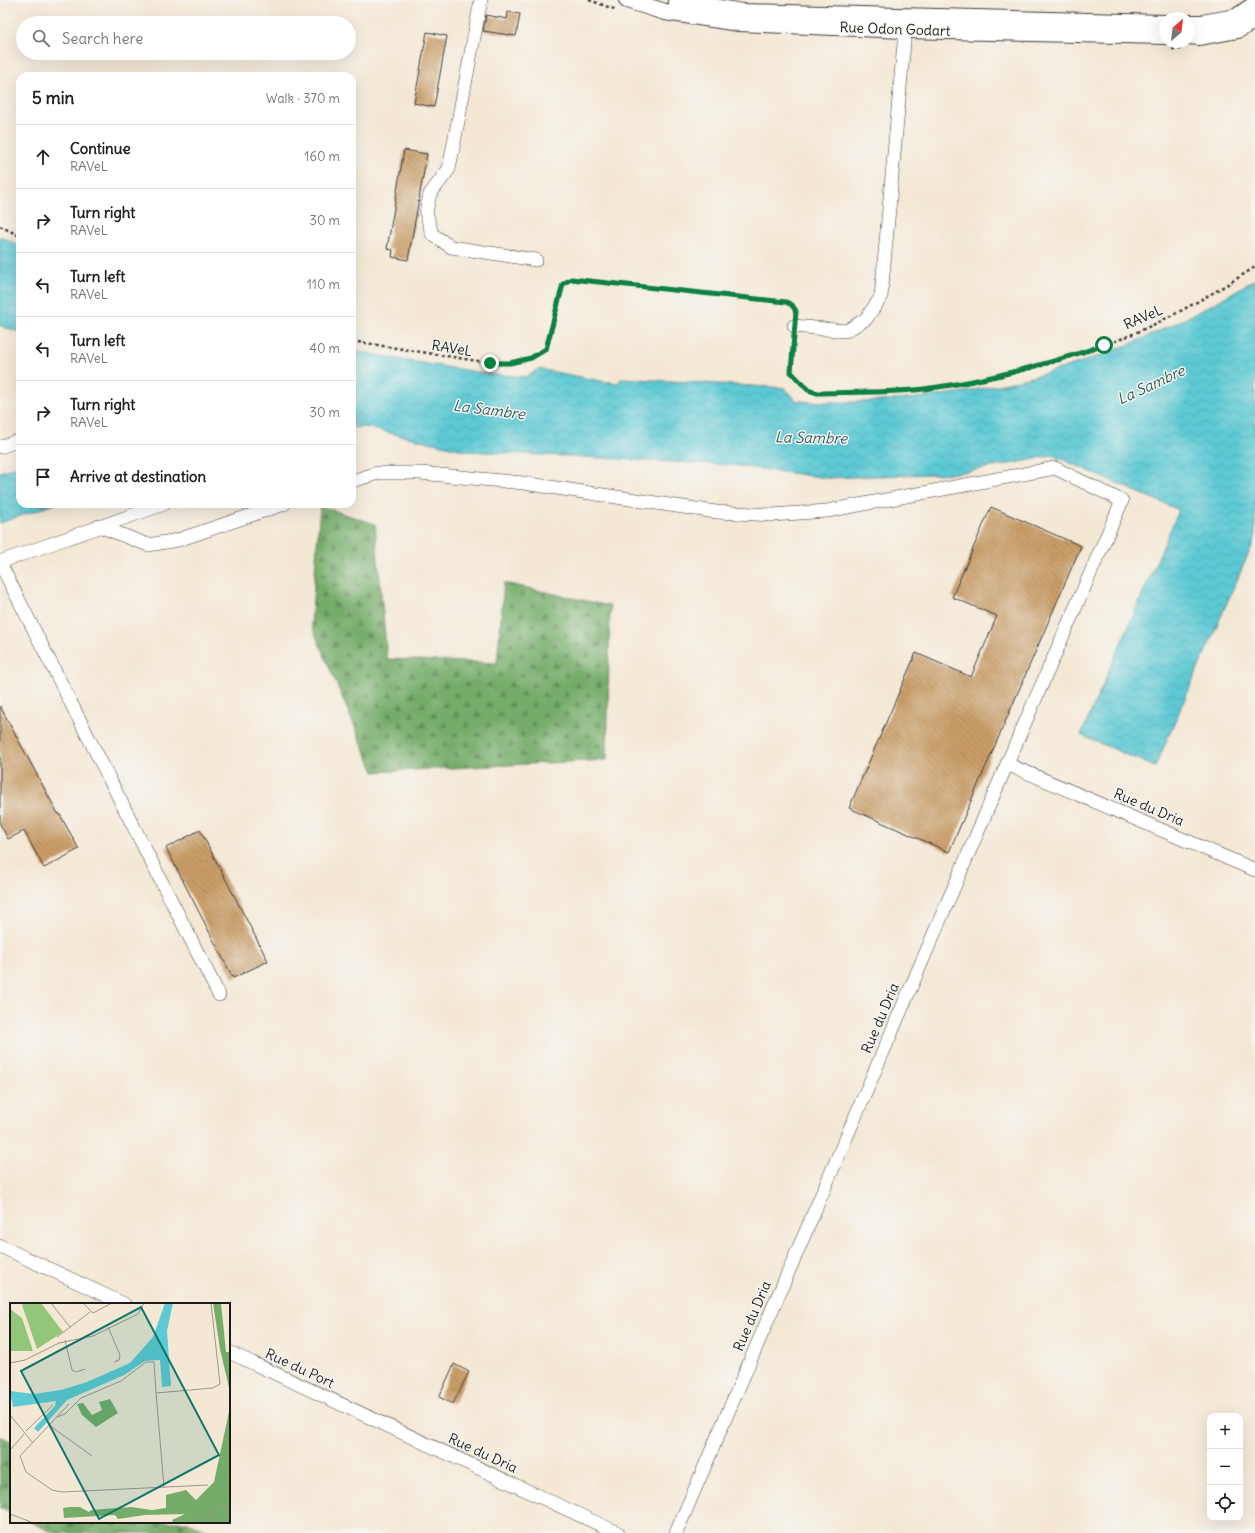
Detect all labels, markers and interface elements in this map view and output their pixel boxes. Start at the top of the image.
north arrow [1159,12,1195,48]
search box [16,16,356,60]
street label: Rue Odon Godart [839,18,951,40]
icon: search [30,27,52,49]
text: Search here [62,29,143,48]
text: 5 min [32,87,74,109]
text: Walk · 370 m [266,90,340,107]
text: Continue [70,139,131,158]
icon: ahead [32,146,54,168]
text: 160 m [304,148,340,165]
text: RAVeL [70,158,108,175]
text: Turn right [70,203,135,222]
icon: right [32,210,54,232]
text: 30 m [310,212,340,229]
text: RAVeL [70,222,108,239]
text: Turn left [70,267,125,286]
icon: left [32,274,54,296]
text: 110 m [307,276,340,293]
text: RAVeL [70,286,108,303]
street label: RAVeL [1121,300,1166,334]
text: Turn left [70,331,125,350]
street label: RAVeL [430,336,474,360]
route start [1095,336,1113,354]
icon: left [32,338,54,360]
text: 40 m [309,340,340,357]
text: RAVeL [70,350,108,367]
route end [481,354,499,372]
water label: La Sambre [1114,360,1188,408]
text: Turn right [70,395,135,414]
water label: La Sambre [452,396,527,423]
icon: right [32,402,54,424]
text: 30 m [310,404,340,421]
text: RAVeL [70,414,108,431]
water label: La Sambre [775,427,848,448]
icon: arrive [32,466,54,488]
text: Arrive at destination [70,467,206,486]
street label: Rue du Dria [1111,784,1187,830]
street label: Rue du Dria [857,980,903,1056]
street label: Rue du Dria [729,1278,775,1354]
inset map [10,1303,230,1523]
street label: Rue du Port [263,1344,338,1392]
map controls [1207,1413,1243,1521]
button: + [1207,1413,1243,1449]
street label: Rue du Dria [446,1429,520,1477]
button: − [1207,1449,1243,1485]
button: locate [1207,1485,1243,1521]

